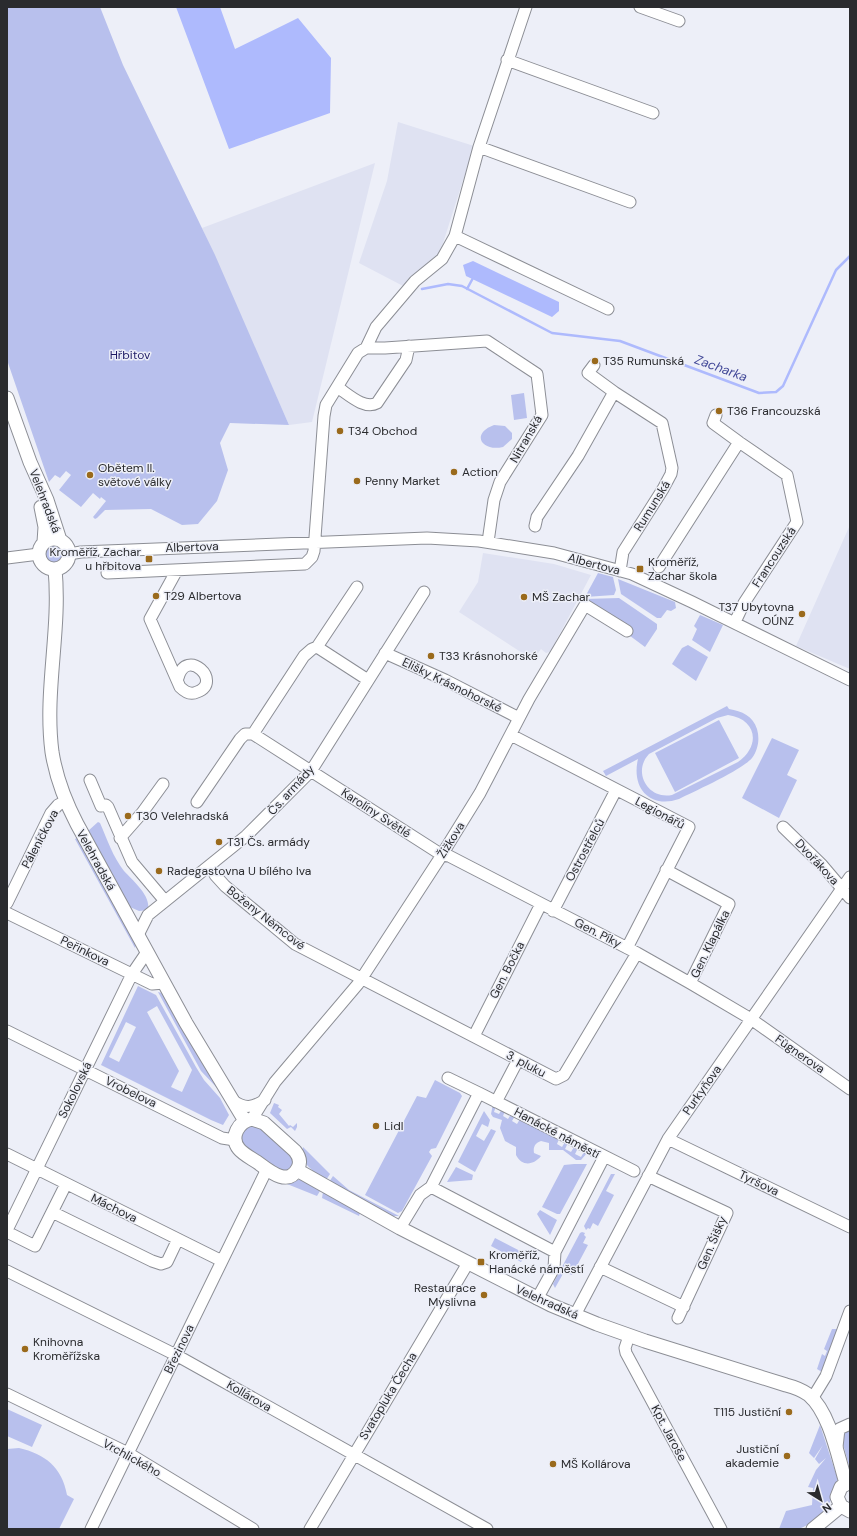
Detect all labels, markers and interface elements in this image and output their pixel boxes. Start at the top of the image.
park label: Hřbitov [110,347,151,363]
water label: Zacharka [692,351,750,385]
place label: T35 Rumunská [603,353,684,369]
marker: T35 Rumunská [590,356,600,366]
place label: T36 Francouzská [727,403,820,419]
marker: T36 Francouzská [714,406,724,416]
street label: Nitranská [506,412,546,466]
place label: T34 Obchod [348,423,417,439]
marker: T34 Obchod [335,426,345,436]
place label: Obětem II. světové války [98,460,172,490]
place label: Action [462,464,498,480]
street label: Velehradská [25,467,65,535]
marker: Action [449,467,459,477]
marker: Obětem II. světové války [85,470,95,480]
place label: Penny Market [365,473,440,489]
marker: Penny Market [352,476,362,486]
street label: Rumunská [630,478,674,534]
street label: Francouzská [748,524,800,590]
street label: Albertova [165,538,219,556]
place label: Kroměříž, Zachar u hřbitova [49,544,142,574]
street label: Albertova [566,549,622,579]
marker: Kroměříž, Zachar u hřbitova [144,554,154,564]
place label: Kroměříž, Zachar škola [648,554,717,584]
marker: Kroměříž, Zachar škola [635,564,645,574]
place label: T29 Albertova [164,588,241,604]
place label: MŠ Zachar [532,589,591,605]
marker: T29 Albertova [151,591,161,601]
marker: MŠ Zachar [519,592,529,602]
place label: T37 Ubytovna OÚNZ [718,599,794,629]
marker: T37 Ubytovna OÚNZ [797,609,807,619]
place label: T33 Krásnohorské [439,648,538,664]
marker: T33 Krásnohorské [426,651,436,661]
street label: Elišky Krásnohorské [399,654,505,716]
street label: Čs. armády [264,761,318,819]
street label: Karolíny Světlé [338,784,414,842]
street label: Legionářů [632,793,688,833]
street label: Páleníčkova [18,807,62,871]
place label: T30 Velehradská [136,808,228,824]
marker: T30 Velehradská [123,811,133,821]
street label: Ostrostřelců [562,816,608,884]
street label: Žižkova [434,819,468,861]
street label: Velehradská [73,827,119,893]
place label: T31 Čs. armády [227,834,310,850]
street label: Dvořákova [792,836,842,888]
marker: T31 Čs. armády [214,837,224,847]
place label: Radegastovna U bílého lva [167,863,311,879]
marker: Radegastovna U bílého lva [154,866,164,876]
street label: Boženy Němcové [223,882,309,954]
street label: Gen. Klapálka [687,907,733,981]
street label: Gen. Píky [572,914,625,952]
street label: Peřinkova [58,932,112,970]
street label: Gen. Bočka [486,939,528,1001]
street label: Fügnerova [772,1031,828,1077]
street label: 3. pluku [503,1047,549,1081]
street label: Sokolovská [54,1059,96,1121]
street label: Purkyňova [679,1062,725,1118]
street label: Vrobelova [103,1073,159,1111]
street label: Hanácké náměstí [511,1104,603,1162]
place label: Lidl [384,1118,403,1134]
marker: Lidl [371,1121,381,1131]
street label: Tyršova [736,1166,782,1200]
street label: Máchova [88,1190,140,1226]
street label: Gen. Šišky [694,1213,731,1272]
place label: Kroměříž, Hanácké náměstí [489,1247,584,1277]
marker: Kroměříž, Hanácké náměstí [476,1257,486,1267]
place label: Restaurace Myslivna [414,1280,476,1310]
street label: Velehradská [513,1281,581,1323]
marker: Restaurace Myslivna [479,1290,489,1300]
street label: Březinova [160,1322,198,1376]
place label: Knihovna Kroměřížska [33,1334,100,1364]
marker: Knihovna Kroměřížska [20,1344,30,1354]
street label: Svatopluka Čecha [356,1349,420,1443]
street label: Kollárova [224,1377,274,1415]
street label: Kpt. Jaroše [648,1402,691,1464]
place label: T115 Justiční [714,1404,781,1420]
marker: T115 Justiční [784,1407,794,1417]
street label: Vrchlického [100,1435,164,1481]
place label: Justiční akademie [725,1441,779,1471]
marker: Justiční akademie [782,1451,792,1461]
place label: MŠ Kollárova [561,1456,630,1472]
marker: MŠ Kollárova [548,1459,558,1469]
north arrow [801,1480,841,1520]
text: N [820,1500,834,1516]

